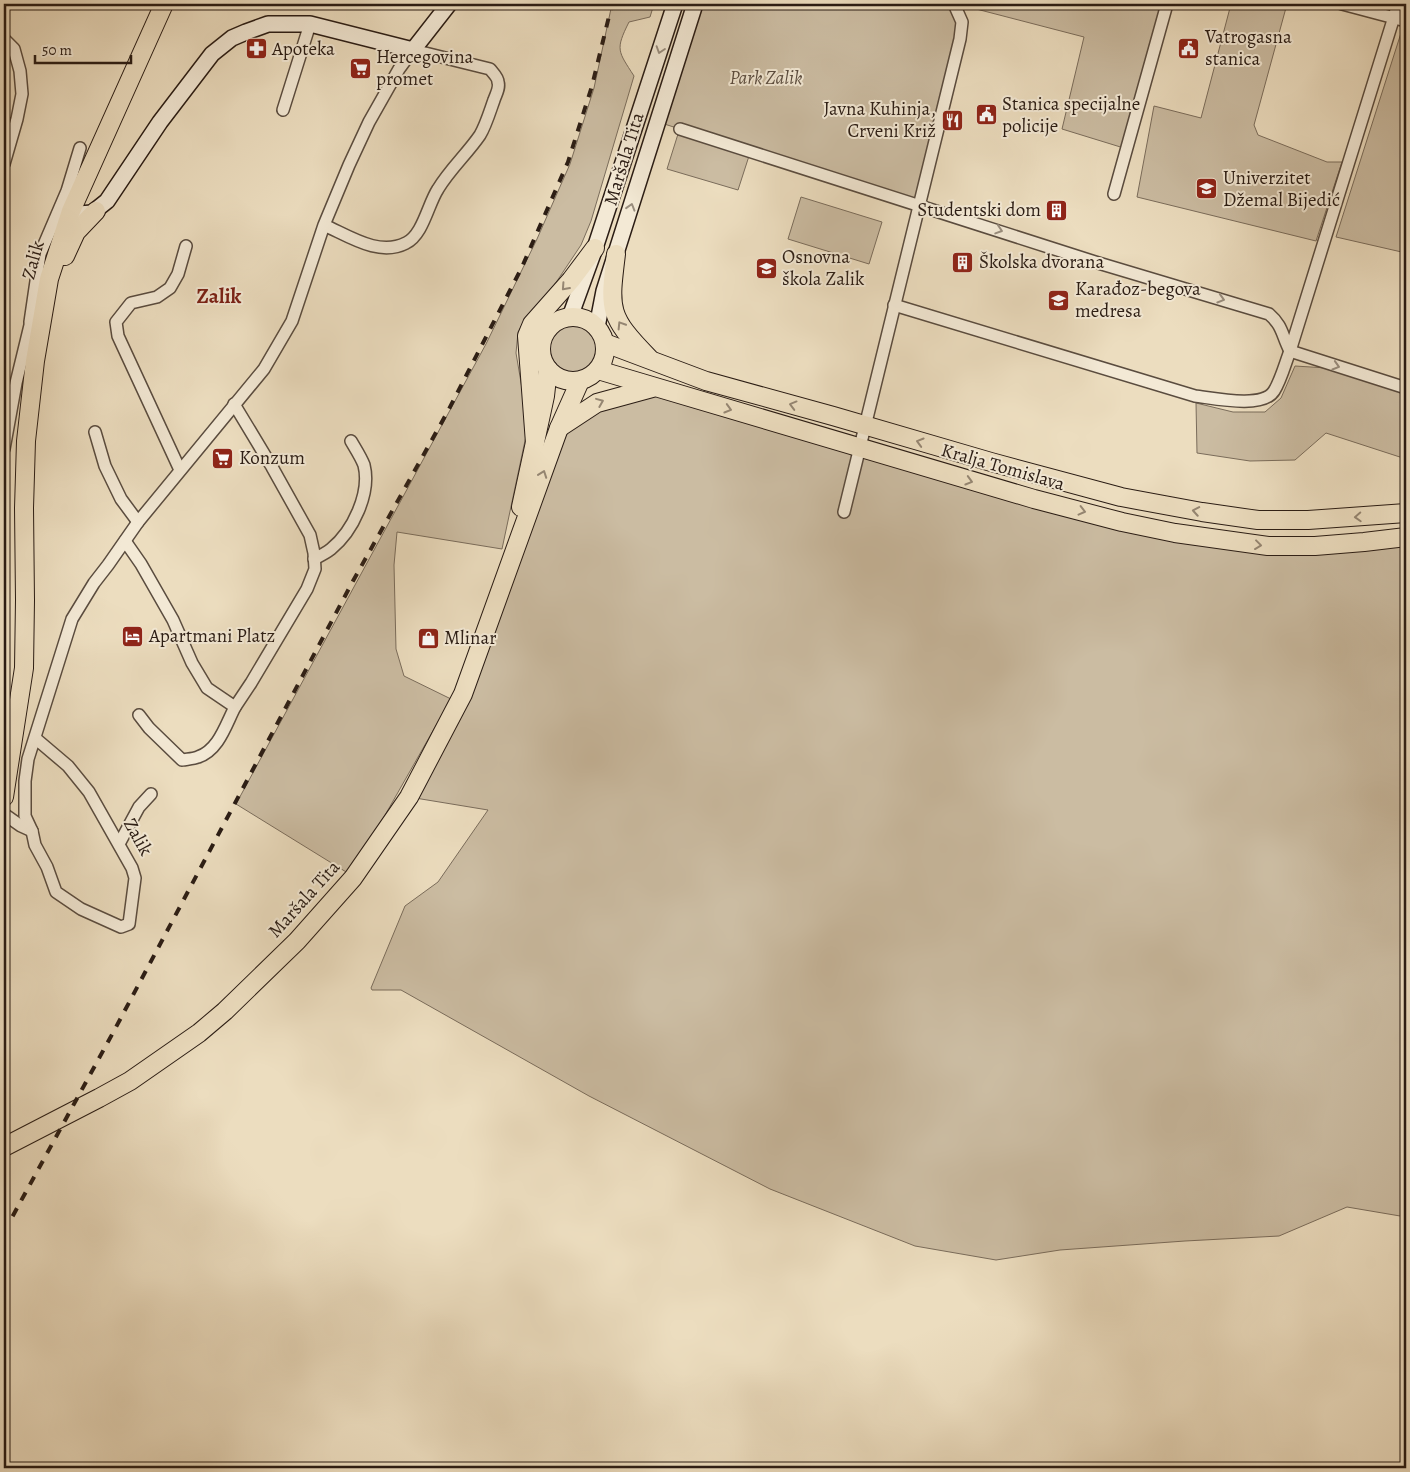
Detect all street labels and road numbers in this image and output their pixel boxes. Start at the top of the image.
street label: Maršala Tita [598,109,651,209]
street label: Zalik [15,237,51,282]
street label: Kralja Tomislava [938,437,1068,497]
street label: Zalik [117,814,159,861]
street label: Maršala Tita [262,855,346,943]

